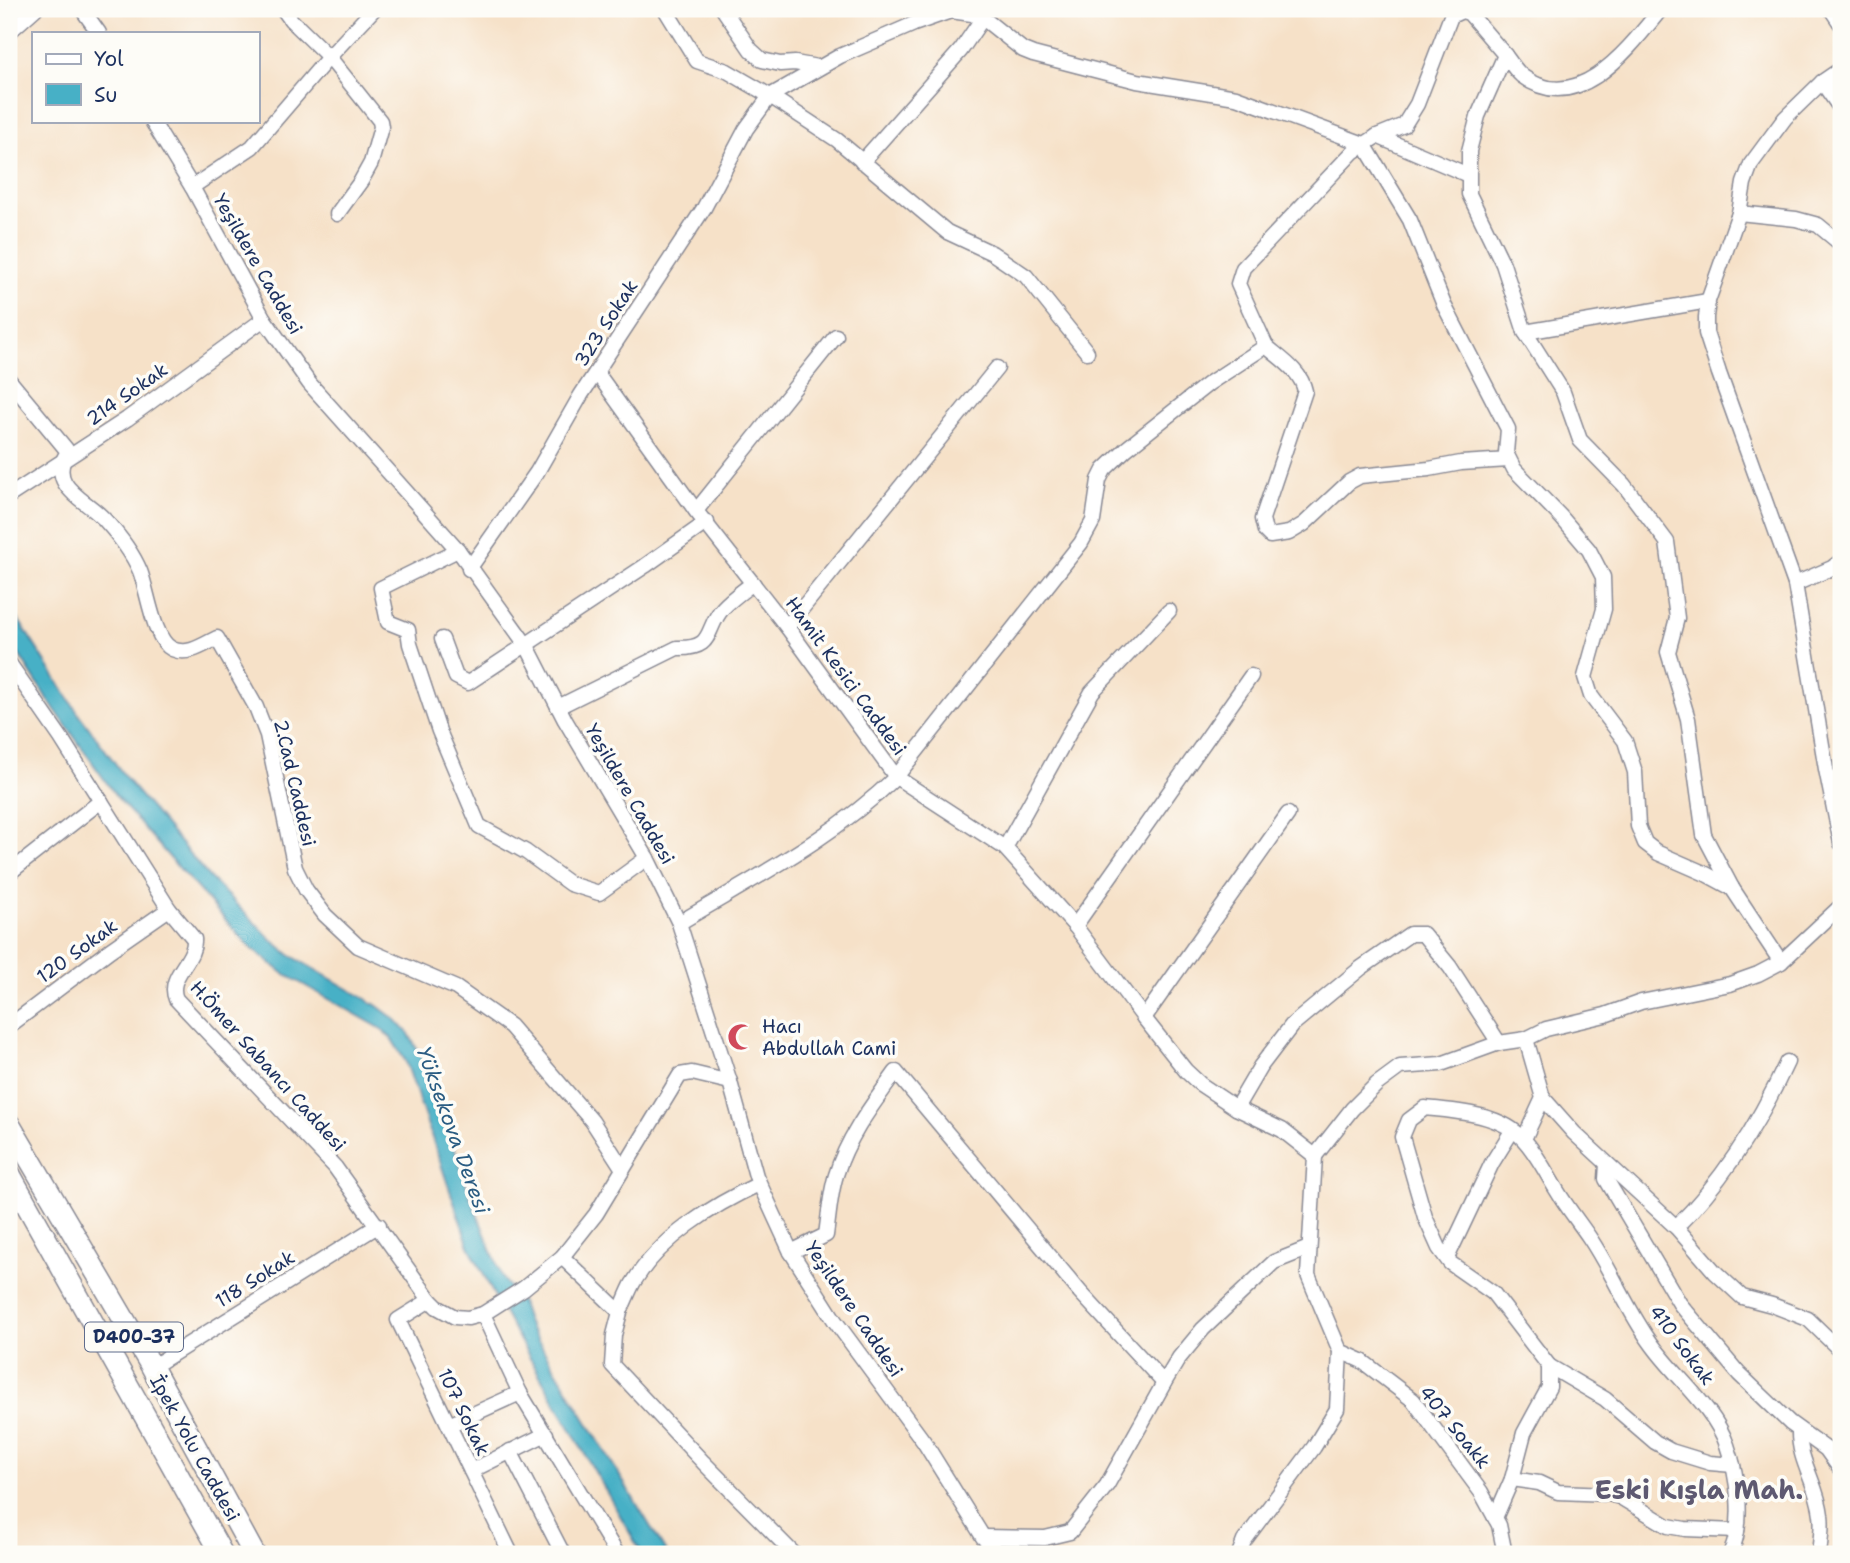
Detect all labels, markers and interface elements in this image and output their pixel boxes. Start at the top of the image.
legend [32,32,259,122]
text: Yol [94,45,124,73]
text: Su [94,81,117,109]
street label: Yeşildere Caddesi [207,189,309,339]
street label: 323 Sokak [569,275,643,371]
street label: 214 Sokak [81,357,173,431]
street label: Hamit Kesici Caddesi [780,592,912,760]
street label: 2.Cad Caddesi [268,717,322,849]
street label: Yeşildere Caddesi [579,719,681,869]
street label: 120 Sokak [32,913,122,989]
street label: H.Ömer Sabancı Caddesi [184,975,352,1157]
place label: Hacı Abdullah Cami [762,1014,896,1061]
mosque icon: Hacı Abdullah Cami [726,1022,756,1052]
water label: Yüksekova Deresi [410,1042,497,1219]
street label: Yeşildere Caddesi [799,1236,909,1382]
street label: 118 Sokak [210,1245,300,1313]
street label: 410 Sokak [1644,1300,1720,1390]
road number: D400-37 [85,1322,183,1352]
street label: 107 Sokak [432,1364,496,1460]
street label: İpek Yolu Caddesi [144,1370,246,1526]
street label: 407 Soakk [1414,1380,1496,1474]
district label: Eski Kışla Mah. [1595,1472,1803,1507]

